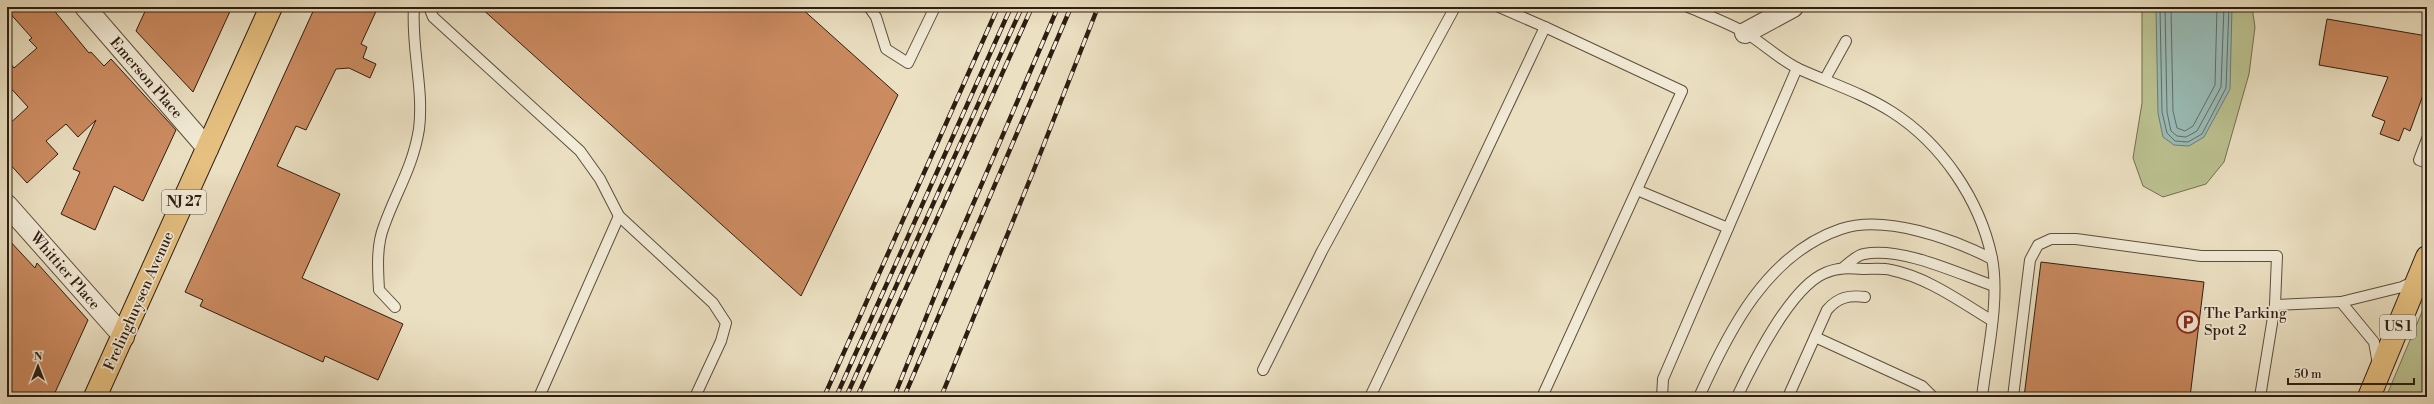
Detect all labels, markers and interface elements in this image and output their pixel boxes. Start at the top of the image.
street label: Emerson Place [105,33,187,123]
road number: NJ 27 [162,190,206,214]
street label: Whittier Place [25,227,104,314]
street label: Frelinghuysen Avenue [100,229,178,373]
place label: The Parking Spot 2 [2204,304,2287,340]
parking icon: The Parking Spot 2 [2175,309,2201,335]
road number: US 1 [2380,315,2416,339]
north arrow [18,346,58,386]
text: N [34,350,43,364]
scale bar [2288,360,2414,386]
text: 50 m [2294,367,2322,382]

